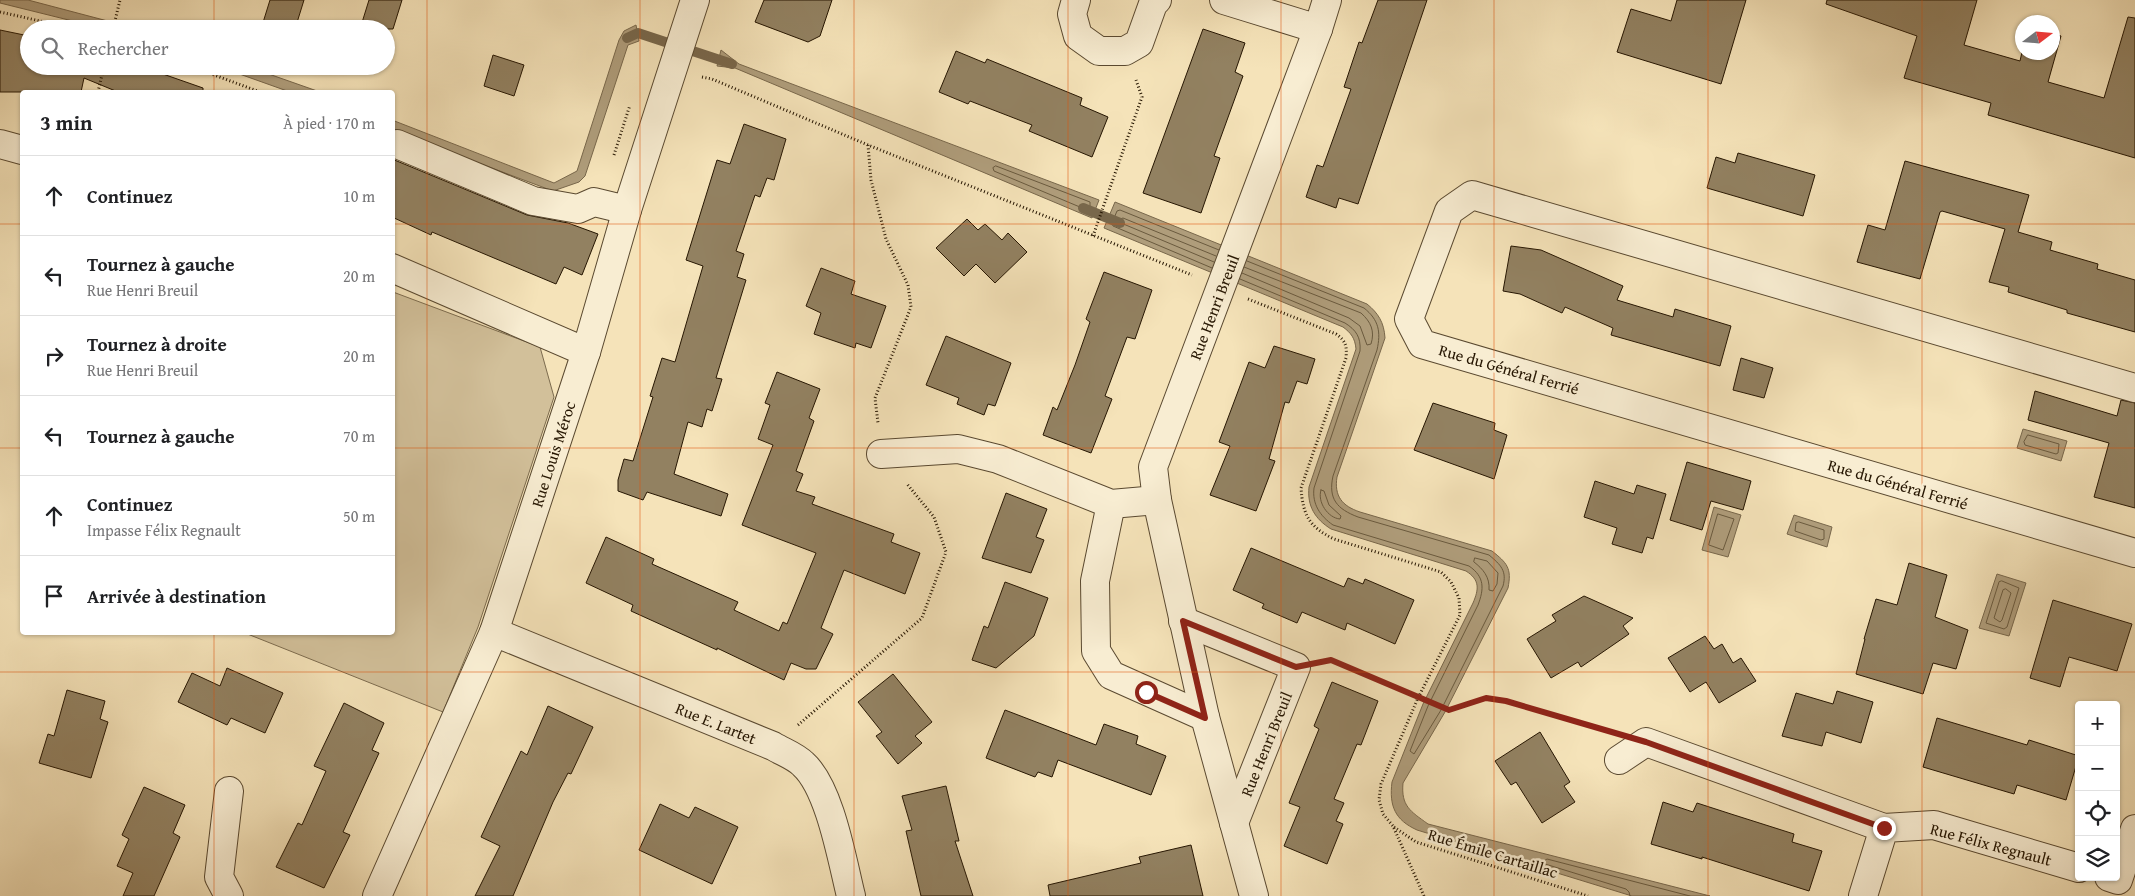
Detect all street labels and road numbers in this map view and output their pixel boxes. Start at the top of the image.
street label: Rue Henri Breuil [1183,250,1245,363]
street label: Rue du Général Ferrié [1436,337,1582,401]
street label: Rue Louis Méroc [525,398,581,510]
street label: Rue du Général Ferrié [1825,452,1971,516]
street label: Rue Henri Breuil [1234,687,1298,800]
street label: Rue E. Lartet [672,696,760,750]
street label: Rue Félix Regnault [1928,816,2055,872]
street label: Rue Émile Cartaillac [1425,822,1561,884]

